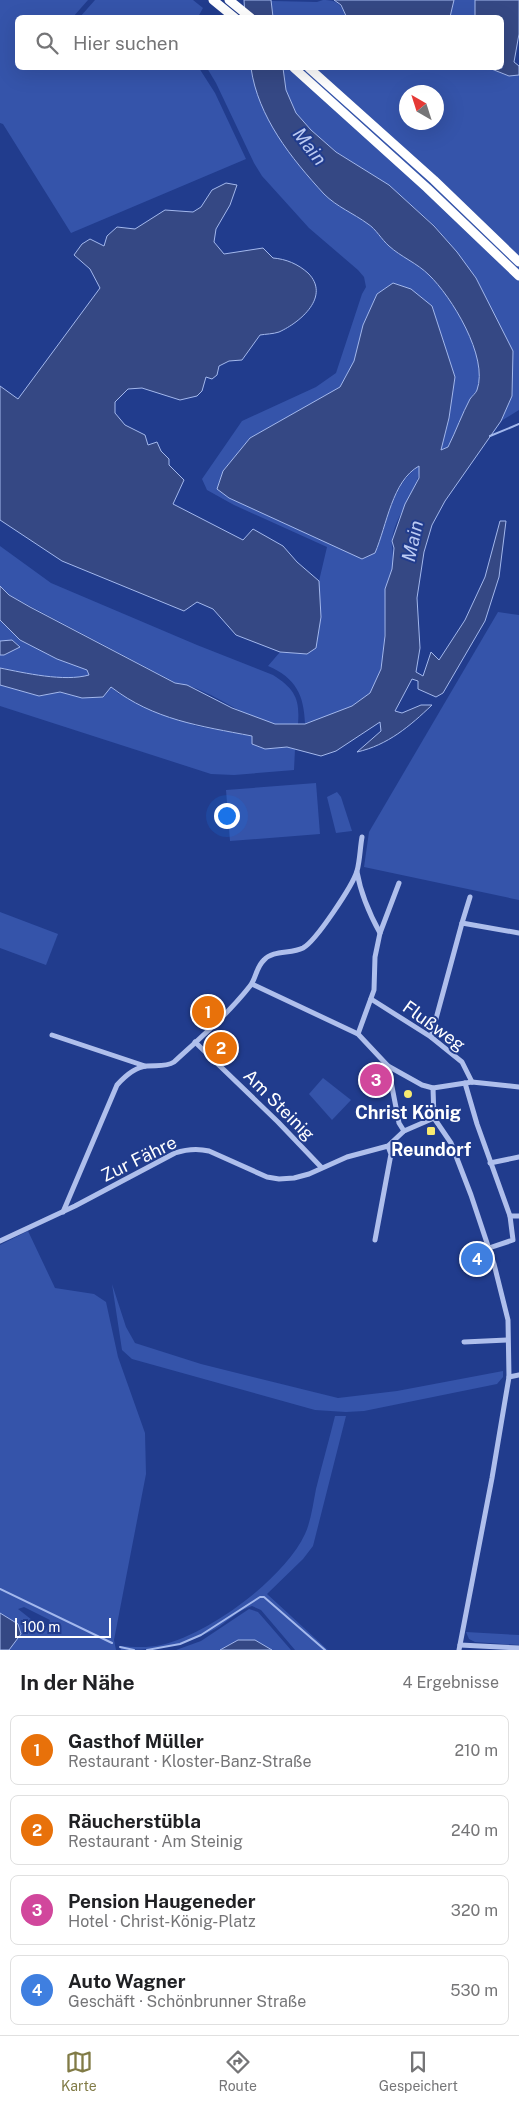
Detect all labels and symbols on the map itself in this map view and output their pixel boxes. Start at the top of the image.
north arrow [399,85,444,130]
water label: Main [289,123,331,169]
water label: Main [397,518,427,564]
your location [214,803,240,829]
pin: 1 [192,993,224,1031]
street label: Flußweg [399,996,470,1055]
pin: 2 [205,1029,237,1067]
pin: 3 [360,1061,392,1099]
street label: Am Steinig [239,1065,319,1145]
marker: Christ König [402,1088,414,1100]
place label: Christ König [355,1102,461,1123]
marker: Reundorf [425,1125,437,1137]
street label: Zur Fähre [98,1131,180,1186]
place label: Reundorf [391,1139,471,1160]
pin: 4 [461,1240,493,1278]
scale bar [15,1615,111,1638]

